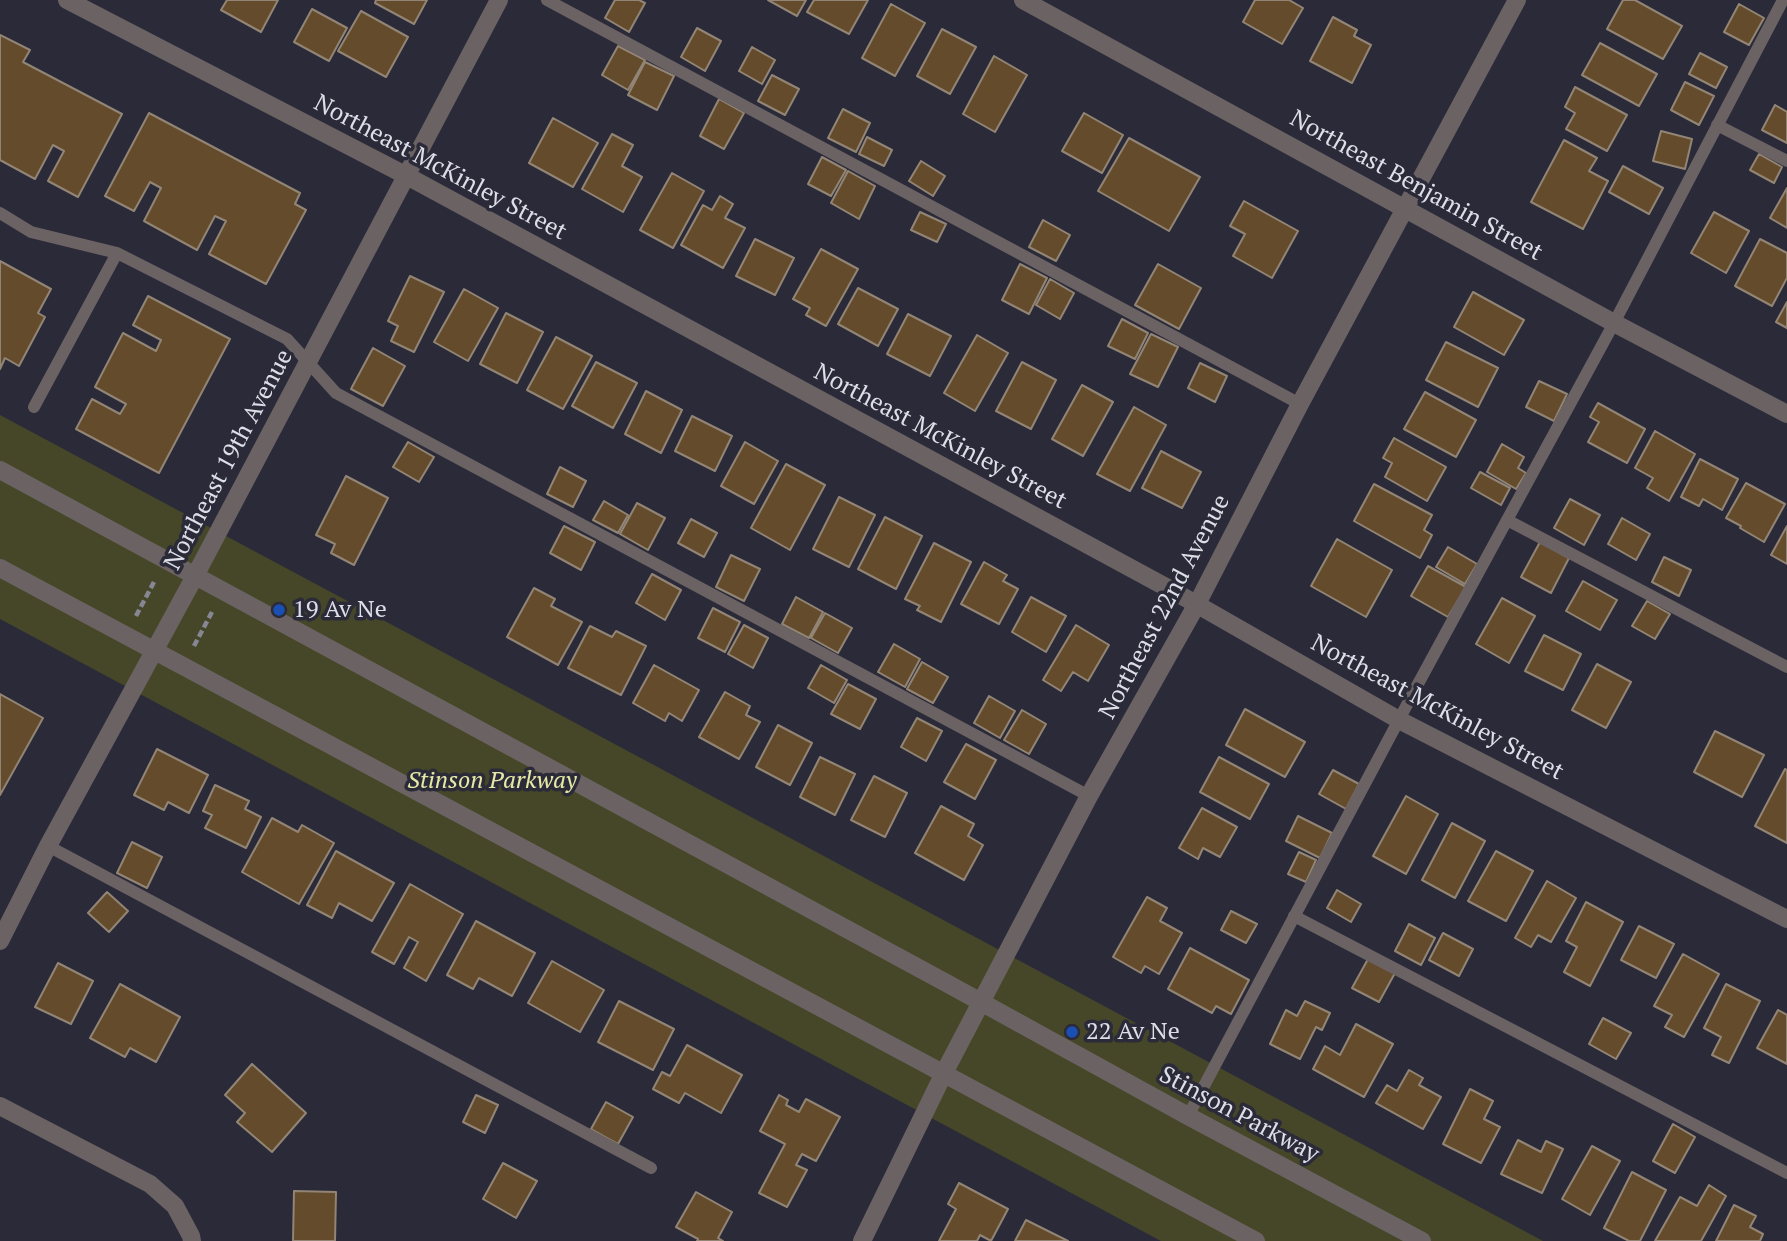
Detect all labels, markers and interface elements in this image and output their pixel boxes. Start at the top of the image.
street label: Northeast McKinley Street [309,89,571,247]
street label: Northeast Benjamin Street [1285,104,1547,268]
street label: Northeast 19th Avenue [159,345,299,575]
street label: Northeast McKinley Street [809,358,1071,516]
street label: Northeast 22nd Avenue [1094,490,1236,724]
place label: 19 Av Ne [293,596,387,624]
marker: 19 Av Ne [271,602,287,618]
street label: Northeast McKinley Street [1306,629,1568,787]
park label: Stinson Parkway [407,767,577,795]
place label: 22 Av Ne [1086,1018,1180,1046]
marker: 22 Av Ne [1064,1024,1080,1040]
street label: Stinson Parkway [1154,1061,1324,1169]

